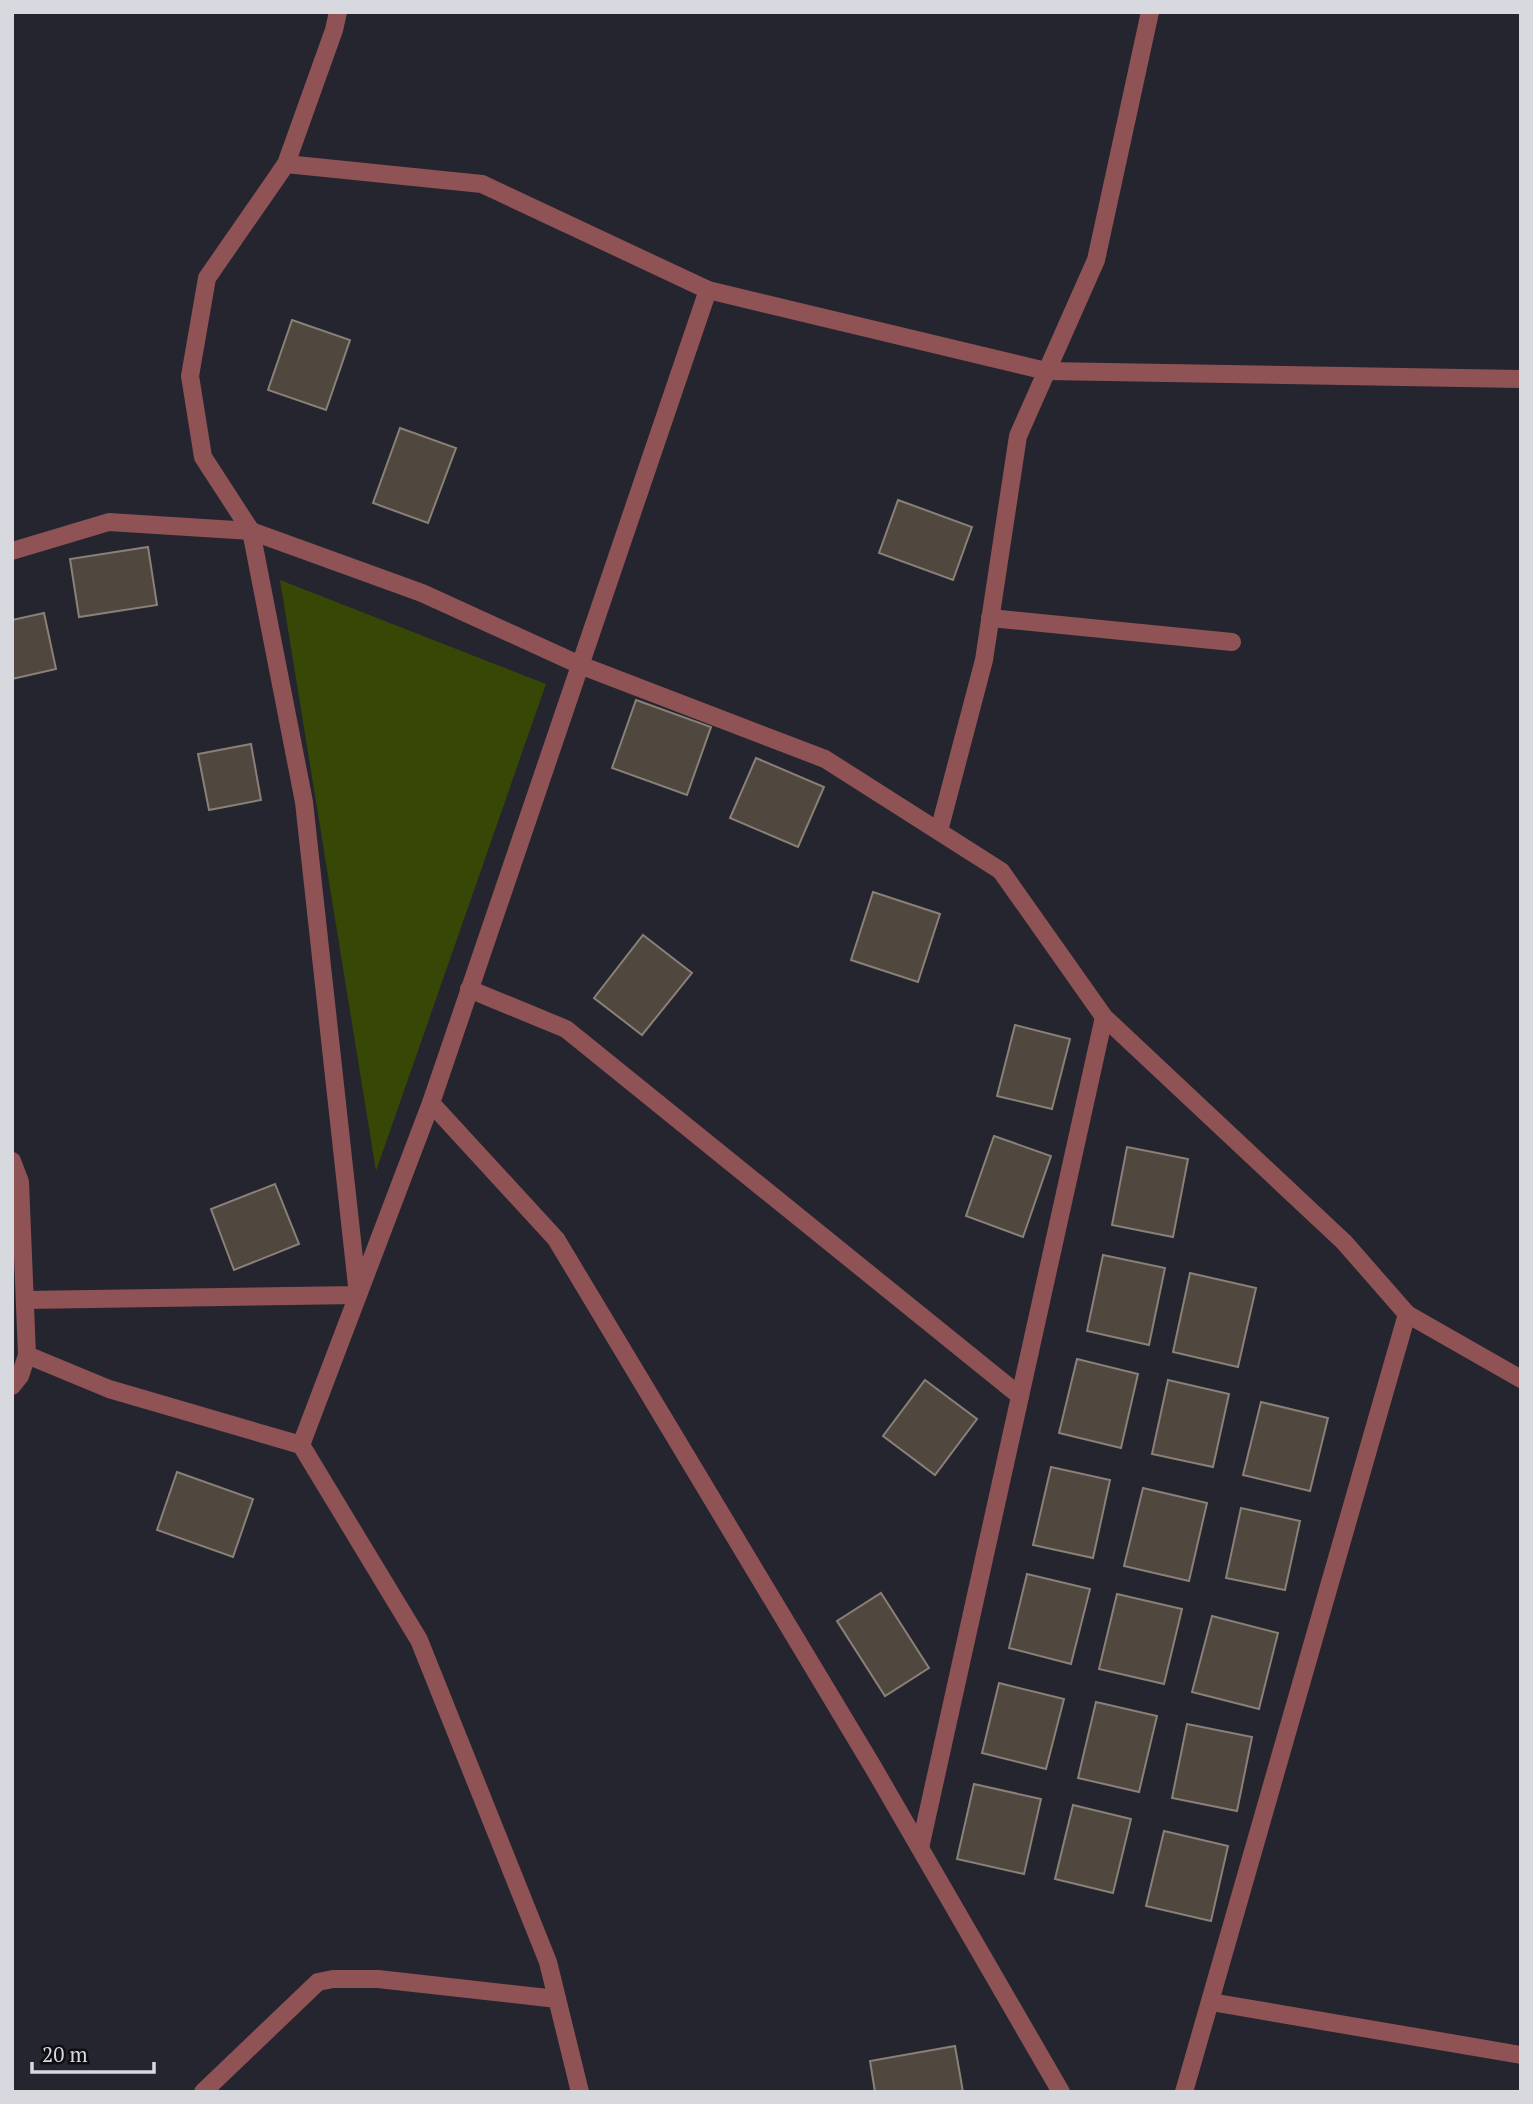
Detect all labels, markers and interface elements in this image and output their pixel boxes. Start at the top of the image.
scale bar [32,2030,154,2074]
text: 20 m [42,2040,88,2068]

